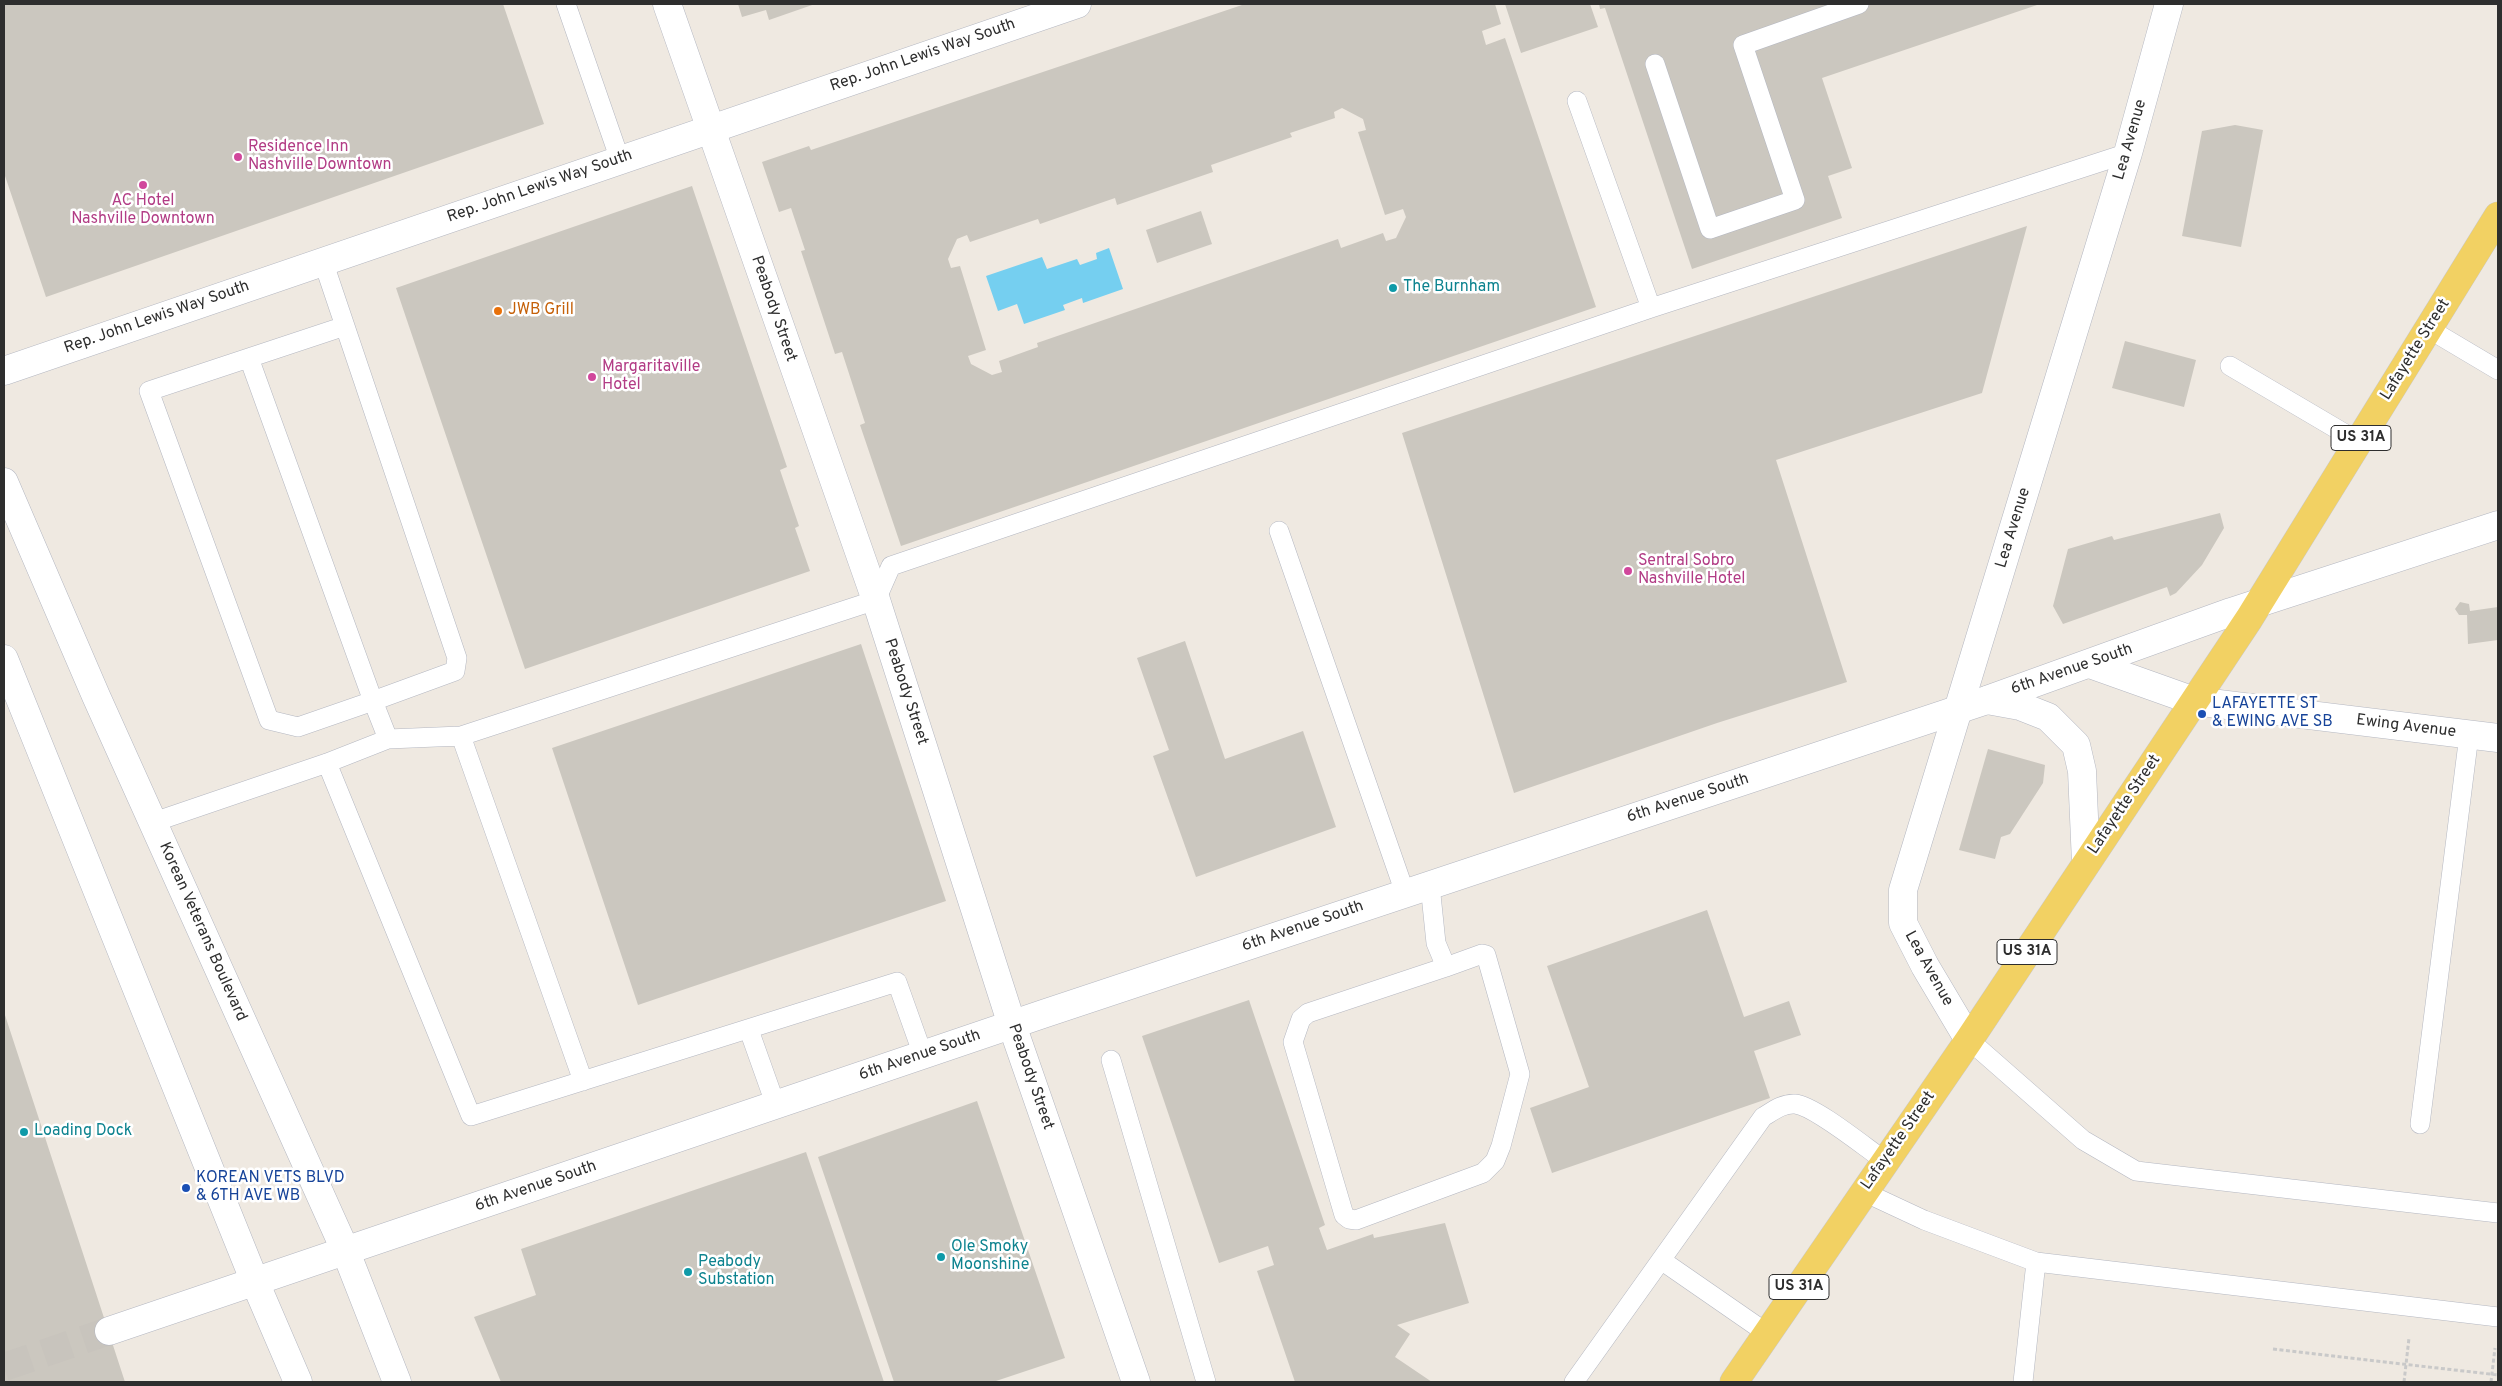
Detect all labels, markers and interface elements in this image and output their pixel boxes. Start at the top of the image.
street label: Rep. John Lewis Way South [828,15,1018,97]
street label: Lea Avenue [2110,97,2152,183]
place label: Residence Inn Nashville Downtown [248,138,392,176]
street label: Rep. John Lewis Way South [445,146,635,228]
marker: Residence Inn Nashville Downtown [232,151,244,163]
marker: AC Hotel Nashville Downtown [137,179,149,191]
place label: AC Hotel Nashville Downtown [71,192,215,230]
street label: Peabody Street [746,254,800,364]
street label: Rep. John Lewis Way South [62,277,252,359]
place label: The Burnham [1403,278,1500,298]
marker: The Burnham [1387,282,1399,294]
street label: Lafayette Street [2377,296,2455,404]
place label: JWB Grill [508,301,574,321]
marker: JWB Grill [492,305,504,317]
place label: Margaritaville Hotel [602,358,700,396]
marker: Margaritaville Hotel [586,371,598,383]
road number: US 31A [2331,426,2391,450]
street label: Lea Avenue [1993,485,2035,571]
place label: Sentral Sobro Nashville Hotel [1638,552,1745,590]
marker: Sentral Sobro Nashville Hotel [1622,565,1634,577]
street label: Peabody Street [879,636,931,748]
street label: 6th Avenue South [2009,640,2135,700]
place label: LAFAYETTE ST & EWING AVE SB [2212,695,2333,733]
marker: LAFAYETTE ST & EWING AVE SB [2196,708,2208,720]
street label: Ewing Avenue [2355,711,2457,743]
street label: Lafayette Street [2085,752,2165,858]
street label: 6th Avenue South [1625,770,1751,828]
street label: Korean Veterans Boulevard [154,840,250,1024]
street label: 6th Avenue South [1240,897,1366,957]
street label: Lea Avenue [1899,928,1957,1010]
road number: US 31A [1997,940,2057,964]
street label: Peabody Street [1003,1022,1057,1132]
street label: 6th Avenue South [857,1026,983,1086]
street label: Lafayette Street [1858,1088,1940,1194]
place label: Loading Dock [34,1122,132,1142]
marker: Loading Dock [18,1126,30,1138]
street label: 6th Avenue South [473,1157,599,1217]
place label: KOREAN VETS BLVD & 6TH AVE WB [196,1169,345,1207]
marker: KOREAN VETS BLVD & 6TH AVE WB [180,1182,192,1194]
place label: Ole Smoky Moonshine [951,1238,1029,1276]
marker: Ole Smoky Moonshine [935,1251,947,1263]
place label: Peabody Substation [698,1253,774,1291]
marker: Peabody Substation [682,1266,694,1278]
road number: US 31A [1769,1274,1829,1300]

